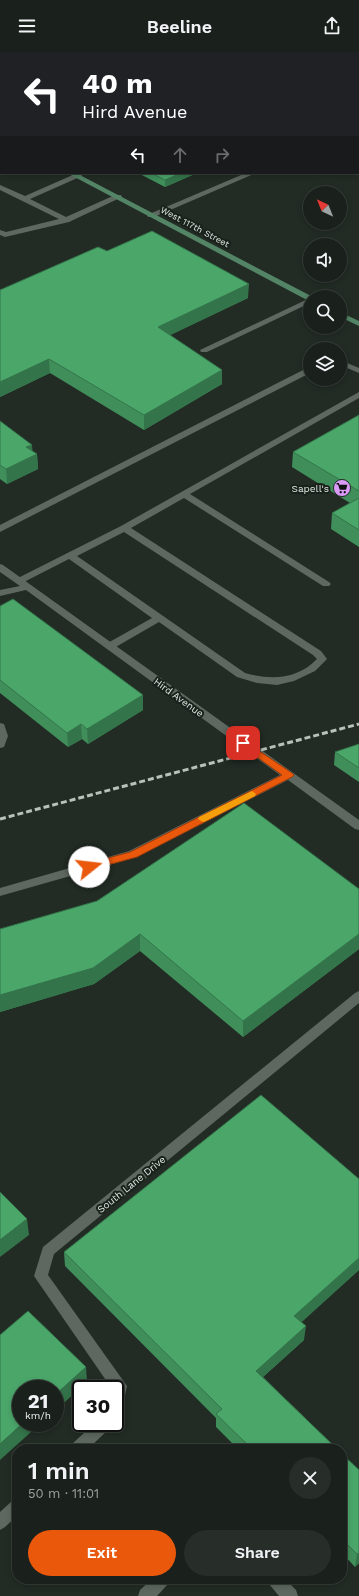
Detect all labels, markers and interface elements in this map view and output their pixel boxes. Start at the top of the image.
icon: menu [16,15,38,37]
icon: share [321,15,343,37]
text: Beeline [147,16,212,37]
text: 40 m [82,67,152,100]
icon: left [16,68,68,120]
text: Hird Avenue [82,101,187,122]
icon: left [127,144,149,166]
icon: ahead [169,144,191,166]
icon: right [211,144,233,166]
north arrow [303,186,347,230]
map controls [303,186,347,386]
street label: West 117th Street [159,205,231,249]
button: sound [303,238,347,282]
button: search [303,290,347,334]
button: layers [303,342,347,386]
supermarket icon: Sapell's [332,478,352,498]
place label: Sapell's [292,483,329,494]
street label: Hird Avenue [152,676,206,719]
pin [226,726,260,760]
icon: arrive [232,732,254,754]
position arrow [68,846,110,888]
street label: South Lane Drive [95,1153,168,1215]
speed limit sign: 30 [72,1380,124,1432]
text: 21 [28,1389,48,1413]
text: km/h [25,1410,51,1421]
text: 1 min [28,1457,90,1485]
button: close [289,1457,331,1499]
text: 50 m · 11:01 [28,1486,99,1501]
button: Exit [28,1530,176,1576]
button: Share [184,1530,331,1576]

